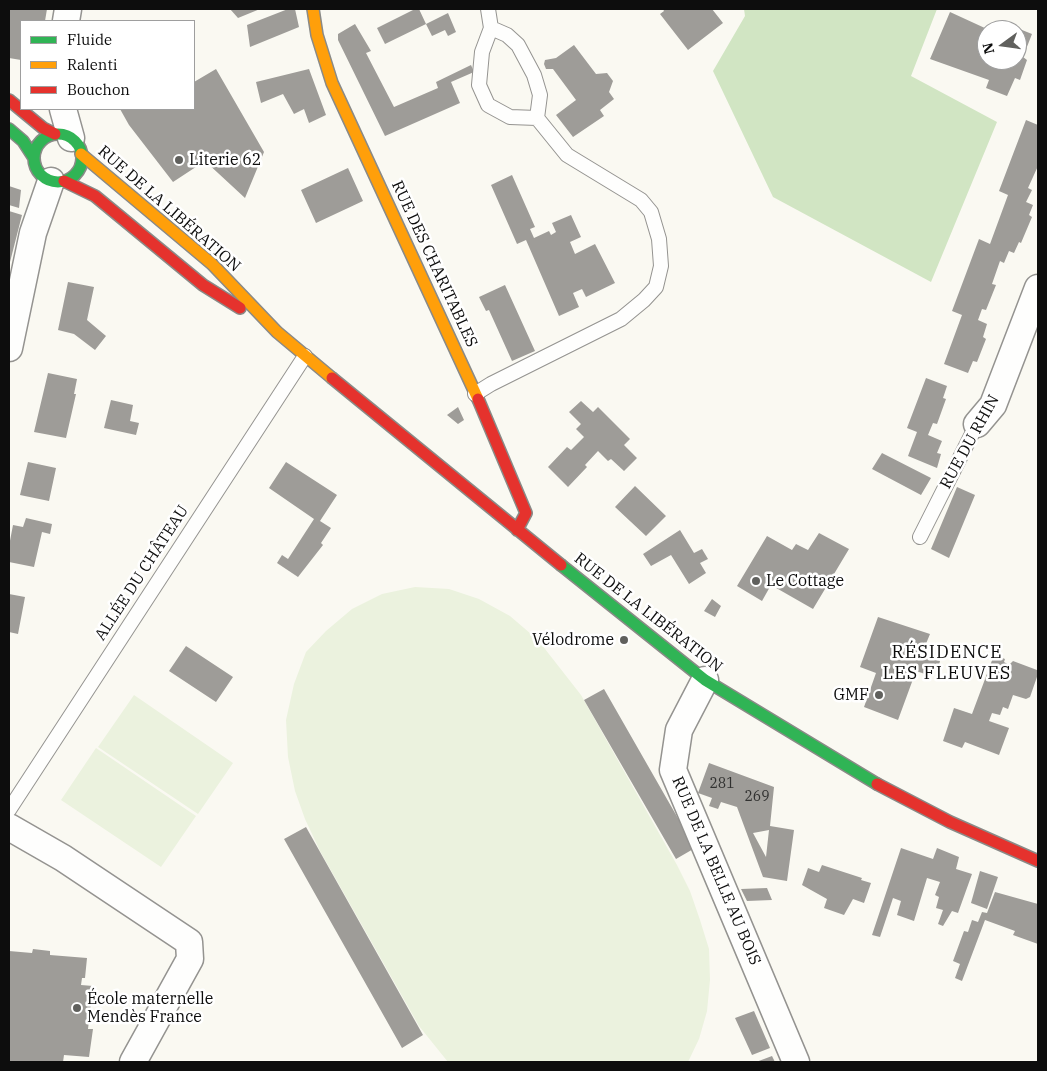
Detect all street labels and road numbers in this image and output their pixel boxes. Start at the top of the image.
street label: RUE DE LA LIBÉRATION [94,142,244,276]
street label: RUE DES CHARITABLES [387,178,481,350]
street label: RUE DU RHIN [936,392,1004,492]
street label: ALLÉE DU CHÂTEAU [91,502,193,644]
street label: RUE DE LA LIBÉRATION [570,549,726,677]
street label: RUE DE LA BELLE AU BOIS [667,774,765,968]

